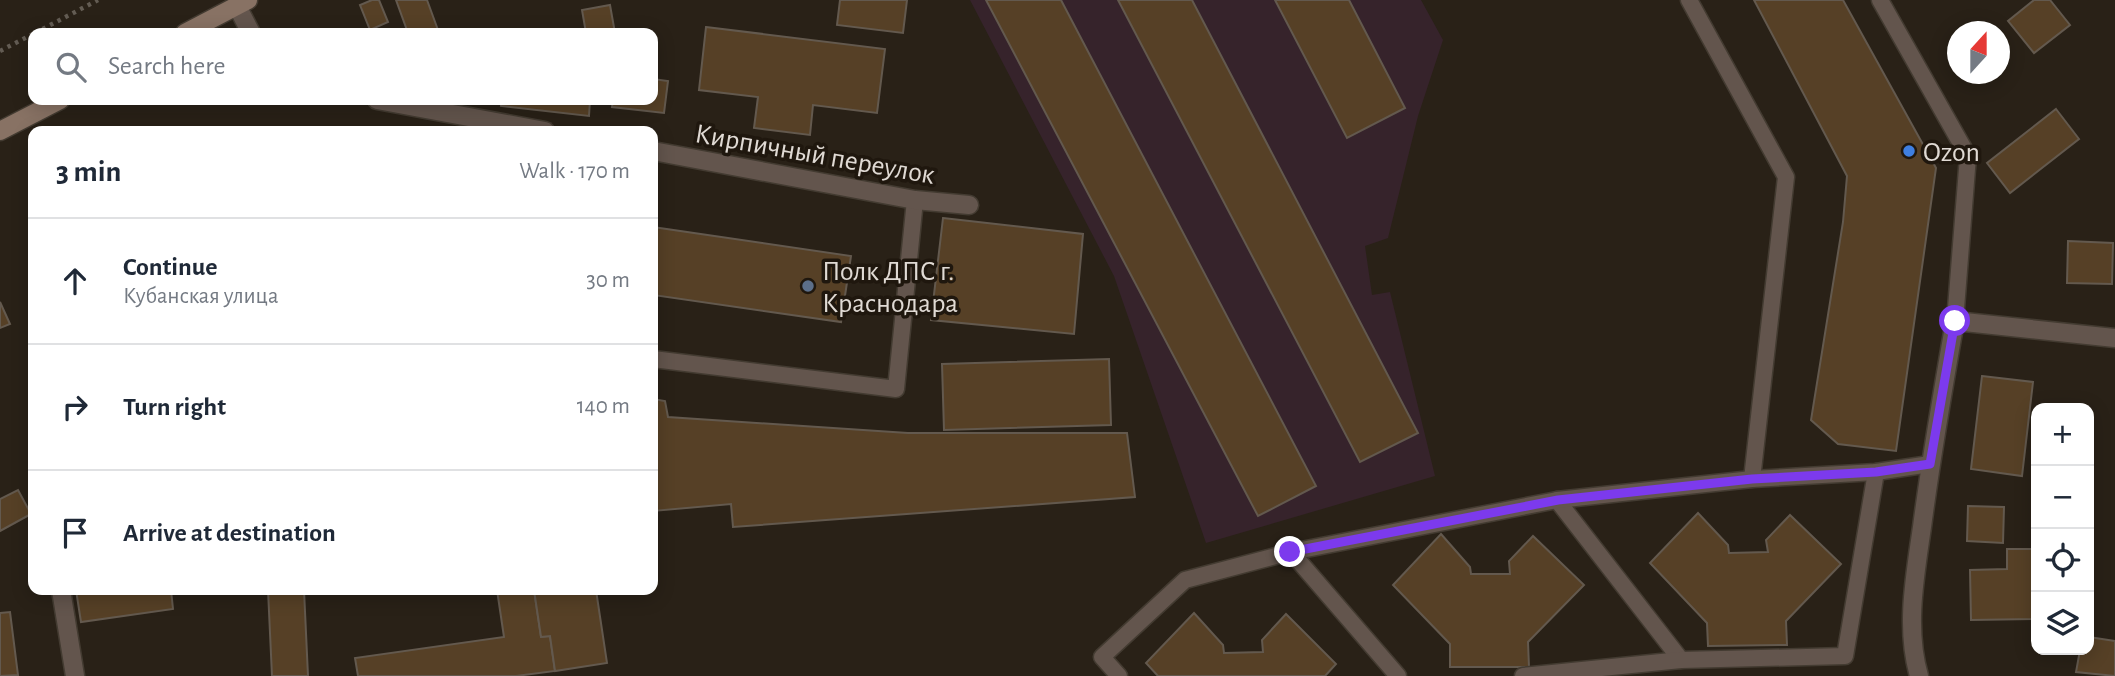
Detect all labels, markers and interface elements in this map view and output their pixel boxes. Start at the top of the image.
north arrow [1947,21,2010,84]
search box [28,28,658,105]
icon: search [52,48,90,86]
text: Search here [108,53,226,79]
street label: Кирпичный переулок [693,120,937,190]
place label: Ozon [1923,139,1980,167]
marker: Ozon [1901,143,1917,159]
text: 3 min [56,157,121,187]
text: Walk · 170 m [519,160,630,183]
text: Continue [123,254,218,280]
place label: Полк ДПС г. Краснодара [822,258,958,318]
icon: ahead [56,262,94,300]
text: 30 m [586,269,630,292]
marker: Полк ДПС г. Краснодара [800,278,816,294]
text: Кубанская улица [123,285,278,308]
route start [1939,305,1970,336]
icon: right [56,388,94,426]
text: Turn right [123,394,226,420]
text: 140 m [577,395,630,418]
map controls [2031,403,2094,655]
button: + [2031,403,2094,466]
button: − [2031,466,2094,529]
icon: arrive [56,514,94,552]
text: Arrive at destination [123,520,336,546]
button: locate [2031,529,2094,592]
route end [1274,536,1305,567]
button: layers [2031,592,2094,655]

